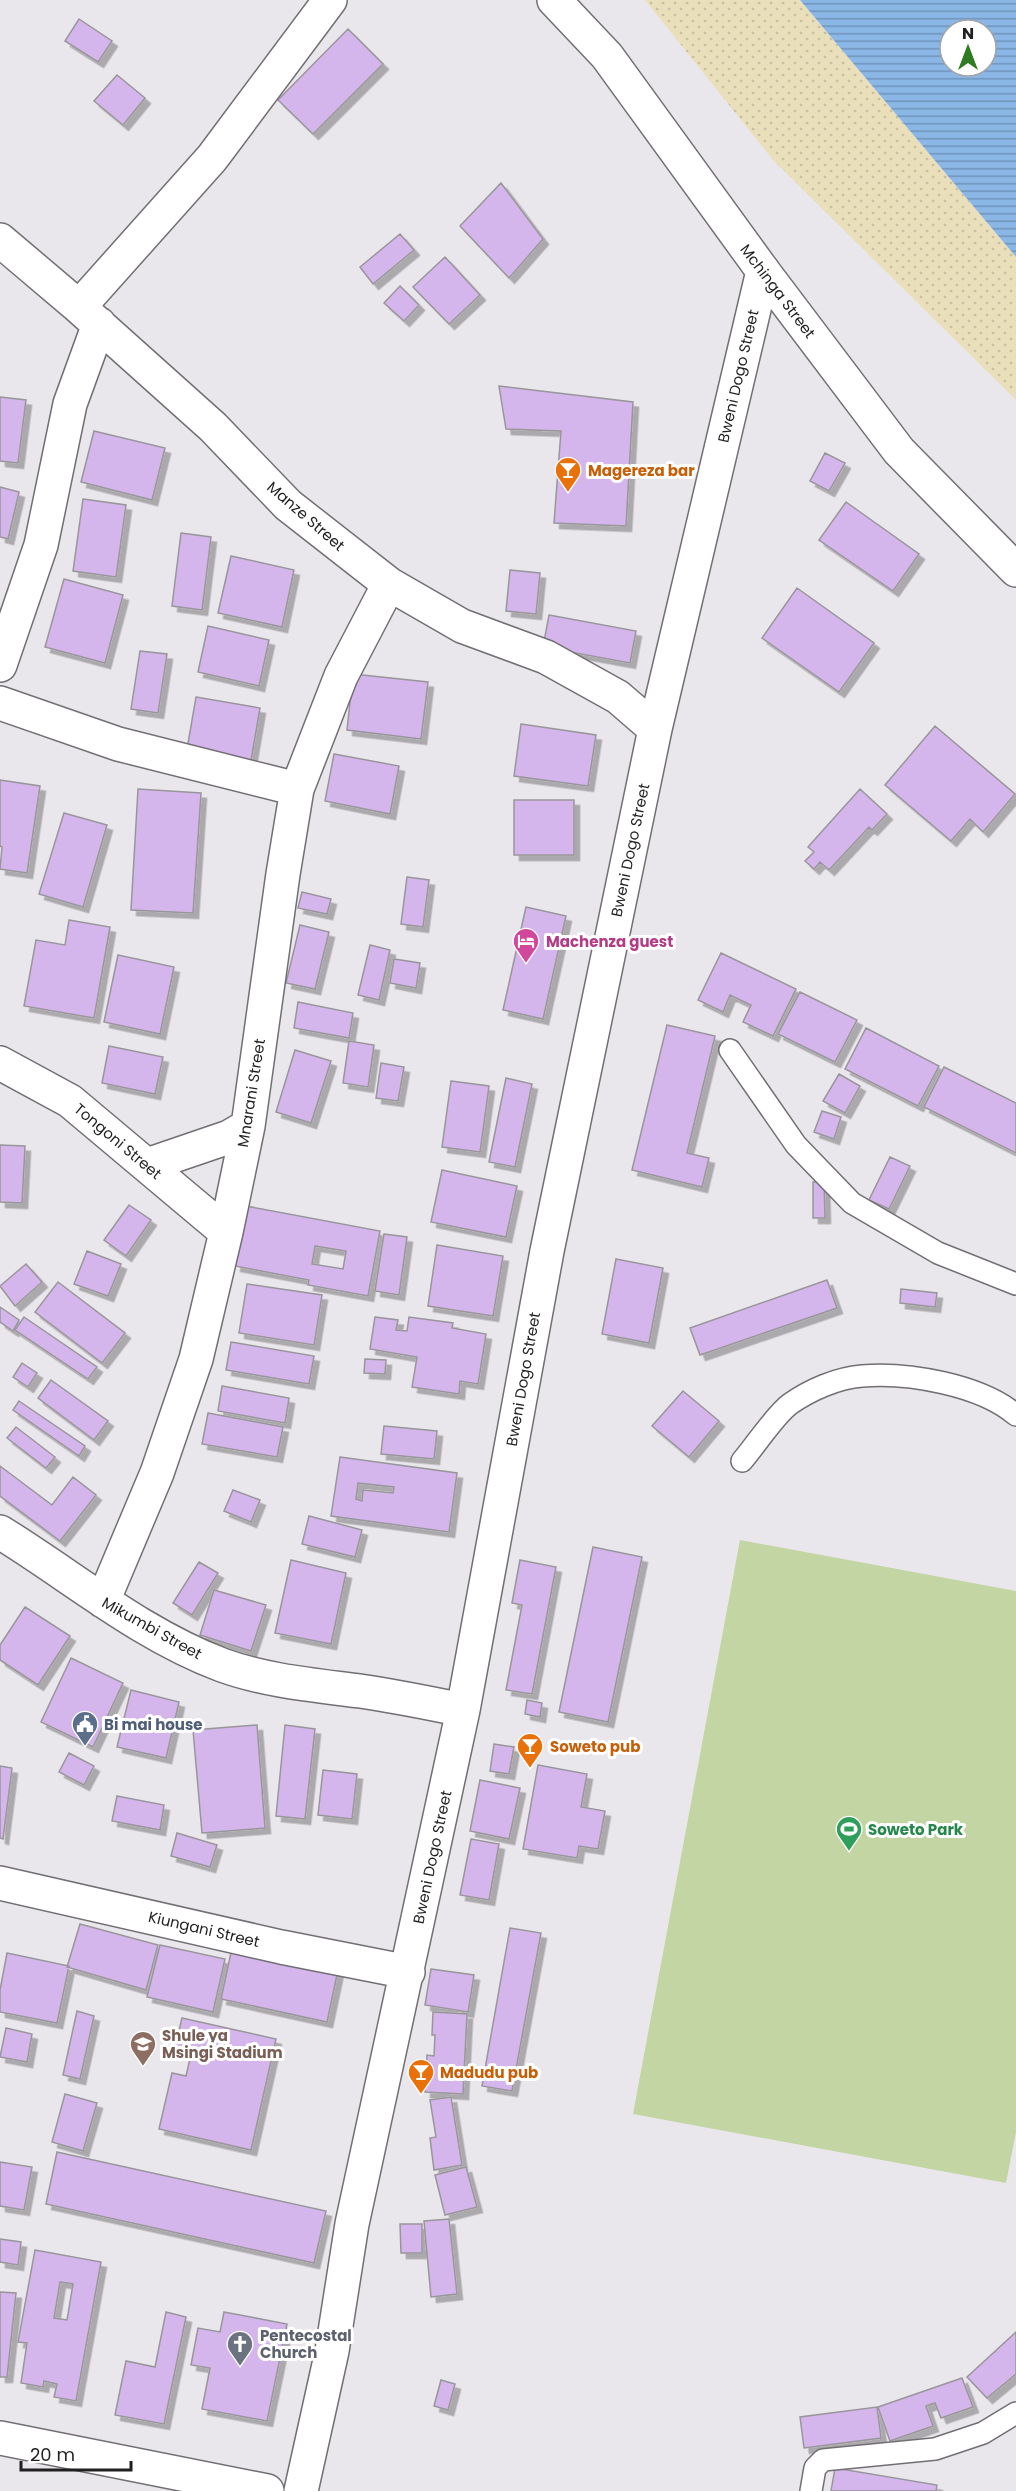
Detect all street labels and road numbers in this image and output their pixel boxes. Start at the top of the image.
street label: Mchinga Street [736,240,820,342]
street label: Bweni Dogo Street [712,307,764,445]
street label: Manze Street [263,476,349,556]
street label: Bweni Dogo Street [606,781,654,919]
street label: Mnarani Street [232,1037,270,1149]
street label: Tongoni Street [70,1098,166,1184]
street label: Bweni Dogo Street [501,1310,545,1448]
street label: Mikumbi Street [98,1592,206,1664]
street label: Bweni Dogo Street [408,1788,456,1926]
street label: Kiungani Street [146,1906,262,1952]

